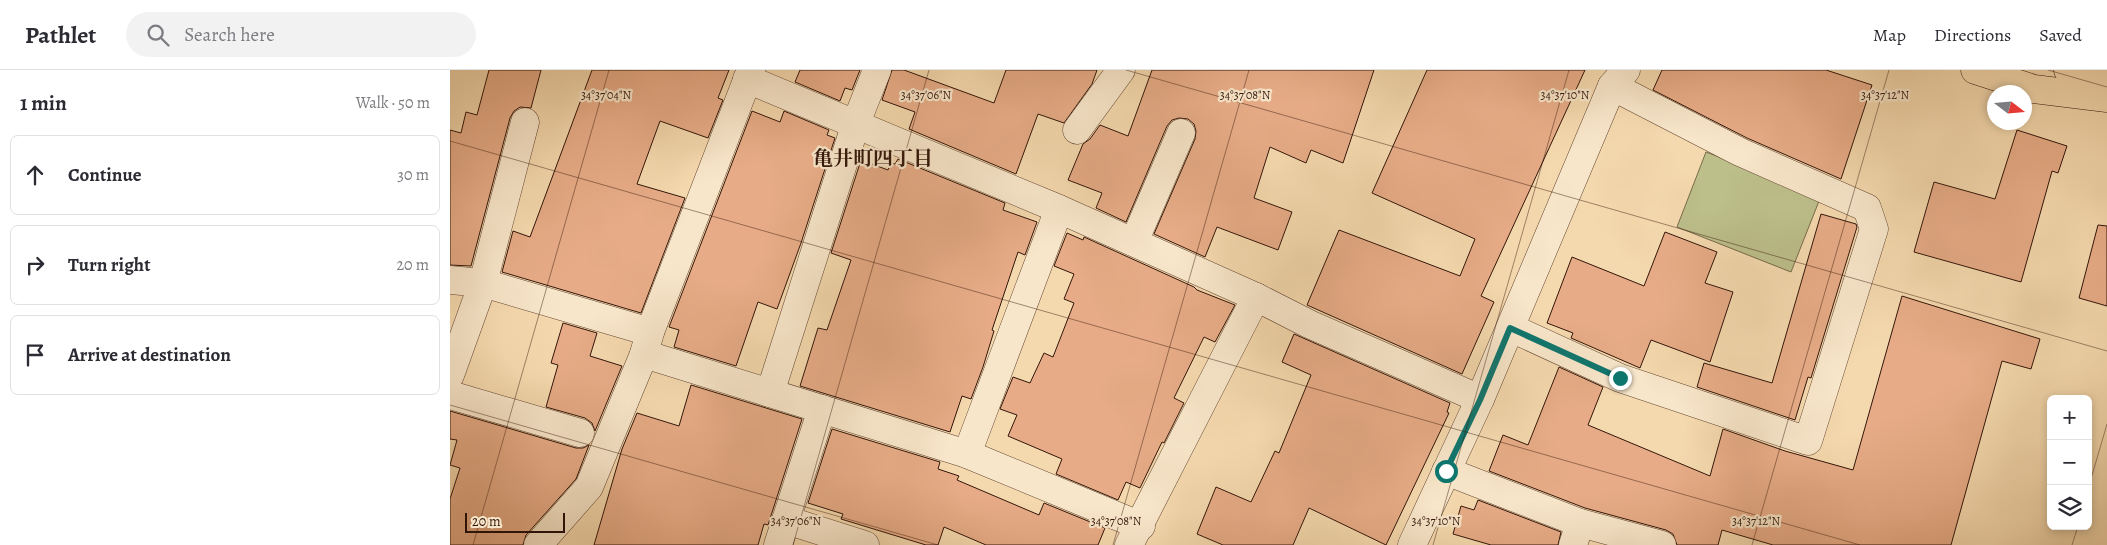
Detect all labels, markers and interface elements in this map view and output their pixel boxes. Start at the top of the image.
search box [126,12,476,57]
text: Pathlet [25,19,96,51]
icon: search [144,21,172,49]
text: Search here [184,22,275,48]
text: Map [1873,23,1906,47]
text: Directions [1934,23,2011,47]
text: Saved [2039,23,2082,47]
north arrow [1987,85,2032,130]
text: 34°37'04"N [581,87,631,103]
text: 34°37'06"N [901,87,952,103]
text: 34°37'08"N [1220,87,1271,103]
text: 34°37'10"N [1541,87,1590,103]
text: 34°37'12"N [1861,87,1909,103]
text: 1 min [20,89,67,117]
text: Walk · 50 m [356,92,430,114]
district label: 亀井町四丁目 [813,145,933,172]
icon: ahead [21,161,49,189]
text: Continue [68,162,142,188]
text: 30 m [397,164,429,186]
icon: right [21,251,49,279]
text: Turn right [68,252,150,278]
text: 20 m [396,254,429,276]
icon: arrive [21,341,49,369]
text: Arrive at destination [68,342,231,368]
route end [1609,367,1632,390]
map controls [2047,395,2092,530]
button: + [2047,395,2092,440]
button: − [2047,440,2092,485]
route start [1435,460,1458,483]
button: layers [2047,485,2092,530]
scale bar [465,510,565,533]
text: 20 m [472,512,501,531]
text: 34°37'06"N [771,513,822,529]
text: 34°37'08"N [1091,513,1142,529]
text: 34°37'10"N [1412,513,1461,529]
text: 34°37'12"N [1732,513,1780,529]

